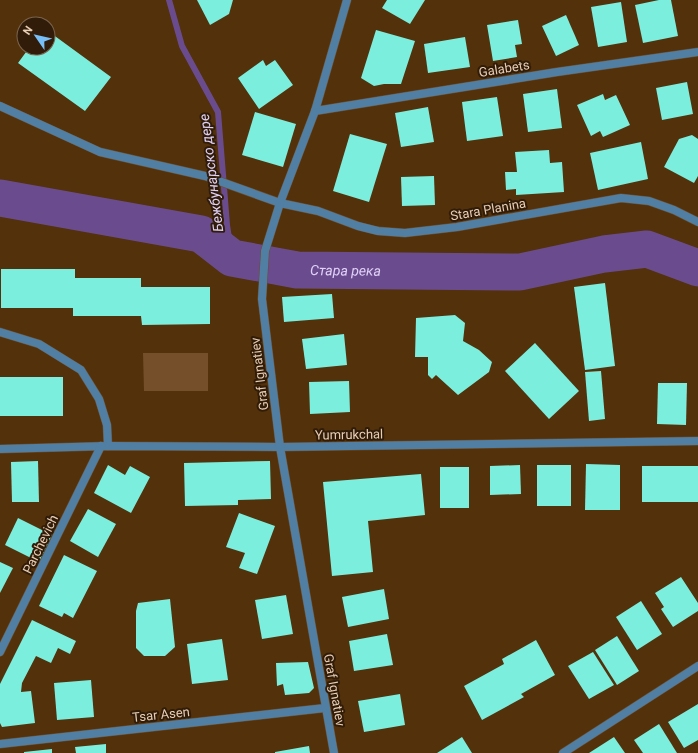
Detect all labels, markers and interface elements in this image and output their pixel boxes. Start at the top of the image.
north arrow [16,16,56,56]
text: N [21,24,36,38]
street label: Galabets [478,57,531,80]
water label: Бежбунарско дере [196,113,226,233]
street label: Stara Planina [449,195,527,224]
water label: Стара река [310,262,381,279]
street label: Graf Ignatiev [247,336,271,411]
street label: Yumrukchal [315,426,383,443]
street label: Parchevich [20,512,61,576]
street label: Graf Ignatiev [321,653,348,728]
street label: Tsar Asen [132,704,191,725]

